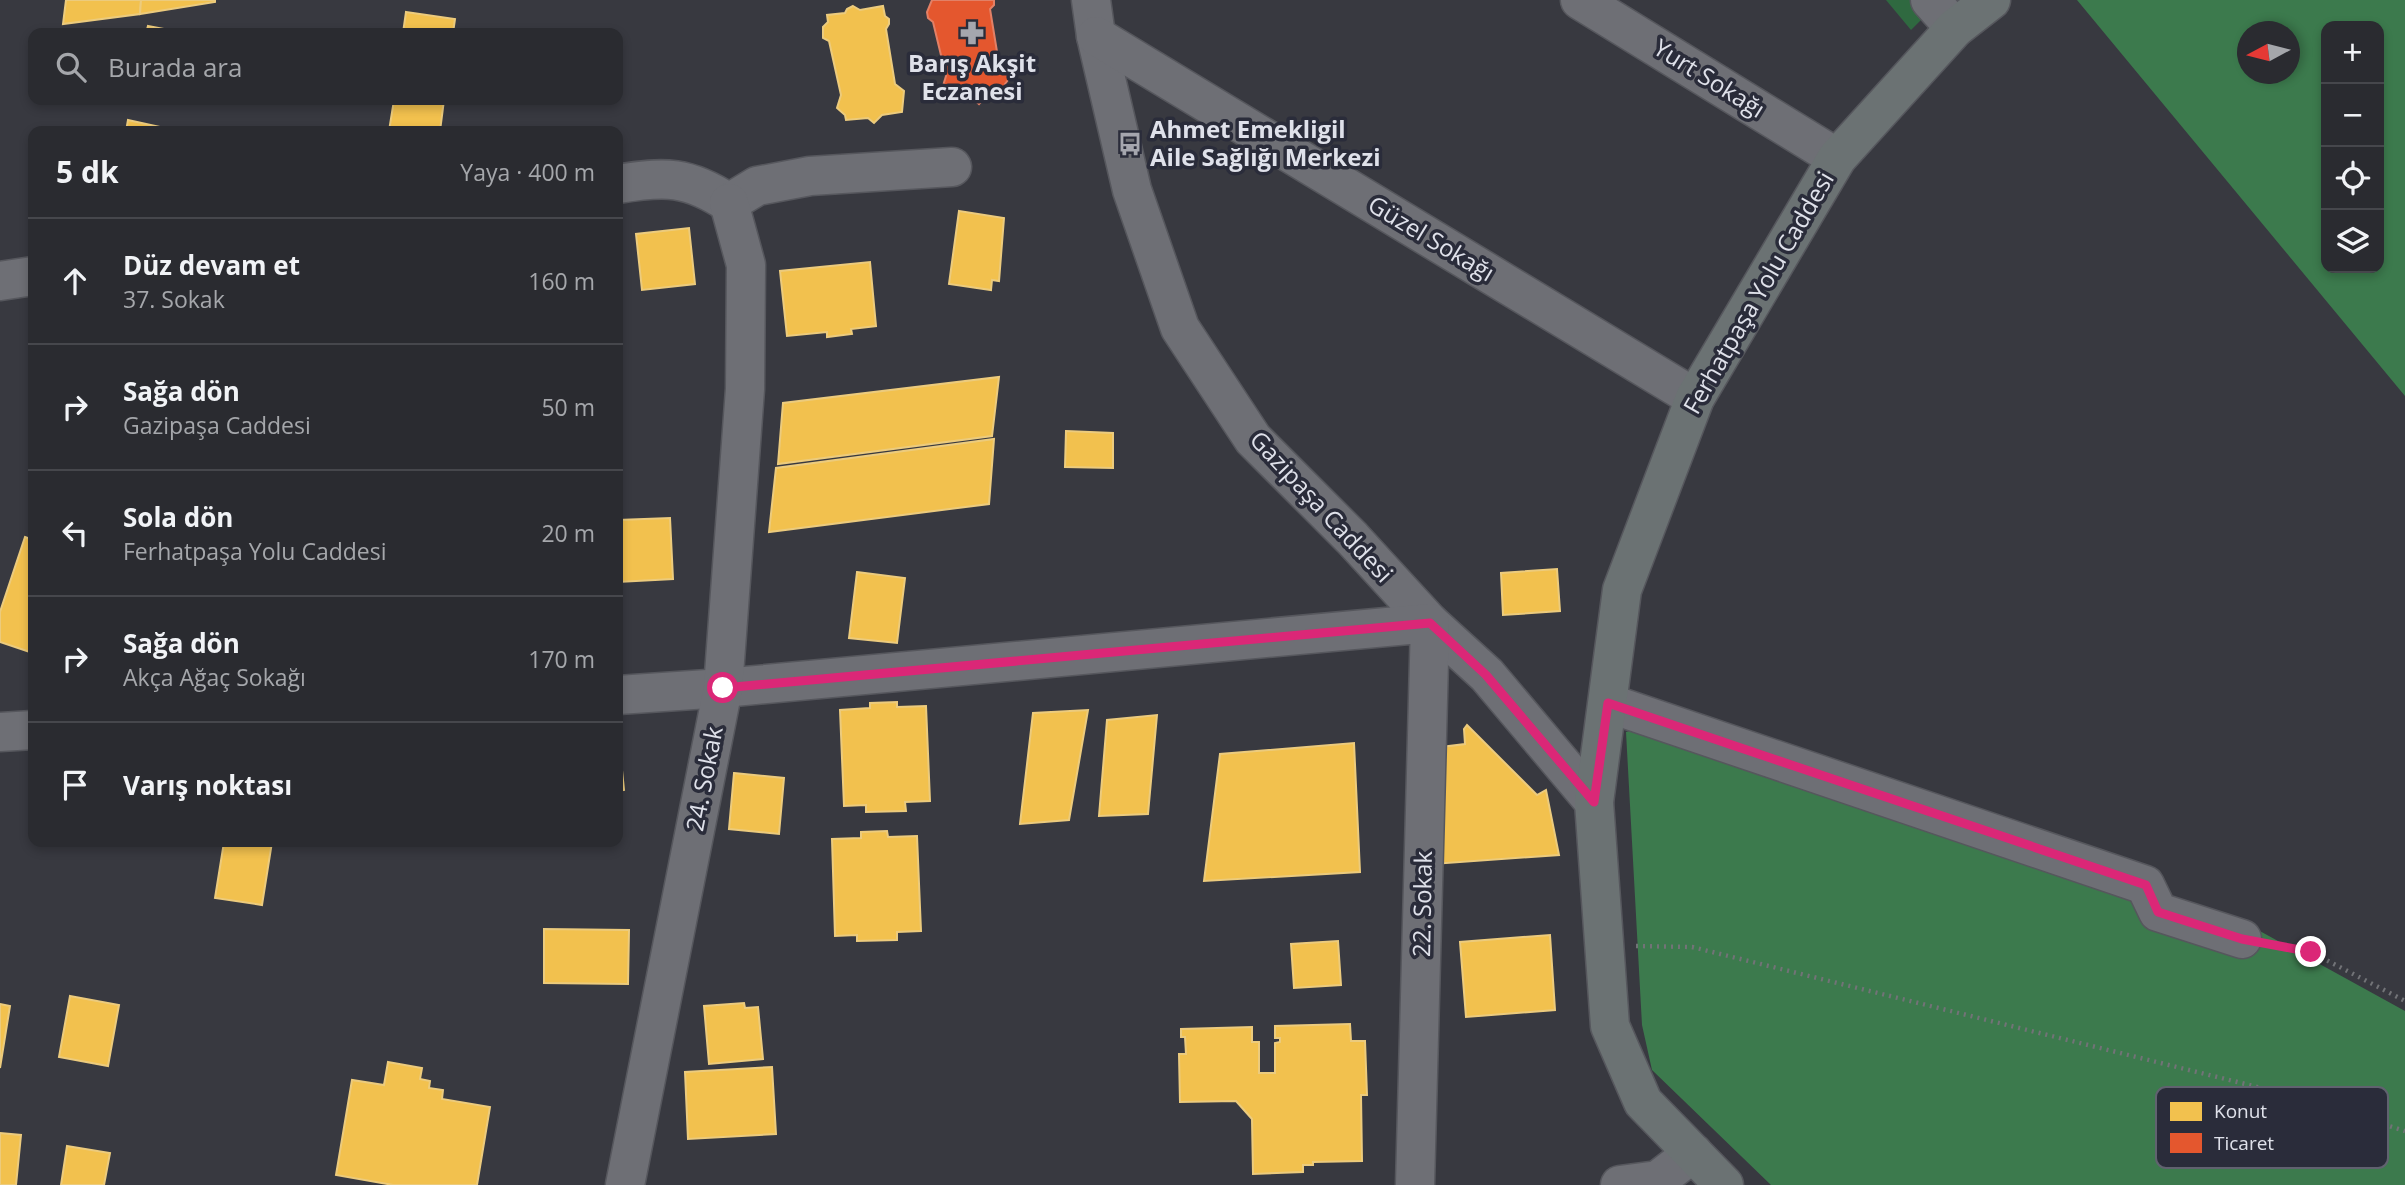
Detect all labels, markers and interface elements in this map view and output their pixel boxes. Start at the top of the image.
pharmacy icon: Barış Akşit Eczanesi [958,19,986,47]
north arrow [2237,21,2300,84]
map controls [2321,21,2384,273]
button: + [2321,21,2384,84]
search box [28,28,623,105]
street label: Yurt Sokağı [1648,31,1772,125]
place label: Barış Akşit Eczanesi [908,46,1036,107]
icon: search [52,48,90,86]
text: Burada ara [108,49,242,85]
button: − [2321,84,2384,147]
place label: Ahmet Emekligil Aile Sağlığı Merkezi [1150,112,1380,173]
bus stop icon: Ahmet Emekligil Aile Sağlığı Merkezi [1116,130,1144,158]
button: locate [2321,147,2384,210]
text: 5 dk [56,151,119,192]
text: Yaya · 400 m [460,156,595,188]
street label: Ferhatpaşa Yolu Caddesi [1675,165,1841,420]
street label: Güzel Sokağı [1362,187,1501,288]
button: layers [2321,210,2384,273]
text: Düz devam et [123,247,300,283]
icon: ahead [56,262,94,300]
text: 160 m [528,265,595,297]
text: 37. Sokak [123,283,225,315]
text: Sağa dön [123,373,240,409]
icon: right [56,388,94,426]
text: 50 m [541,391,595,423]
text: Gazipaşa Caddesi [123,409,311,441]
street label: Gazipaşa Caddesi [1243,423,1401,589]
text: Sola dön [123,499,233,535]
icon: left [56,514,94,552]
text: 20 m [541,517,595,549]
text: Ferhatpaşa Yolu Caddesi [123,535,387,567]
text: Sağa dön [123,625,240,661]
icon: right [56,640,94,678]
text: 170 m [528,643,595,675]
text: Akça Ağaç Sokağı [123,661,306,693]
route start [707,672,738,703]
street label: 24. Sokak [677,723,730,834]
icon: arrive [56,766,94,804]
text: Varış noktası [123,767,292,803]
street label: 22. Sokak [1404,850,1439,957]
route end [2295,936,2326,967]
legend [2156,1087,2388,1168]
text: Konut [2214,1098,2267,1124]
text: Ticaret [2214,1130,2274,1156]

